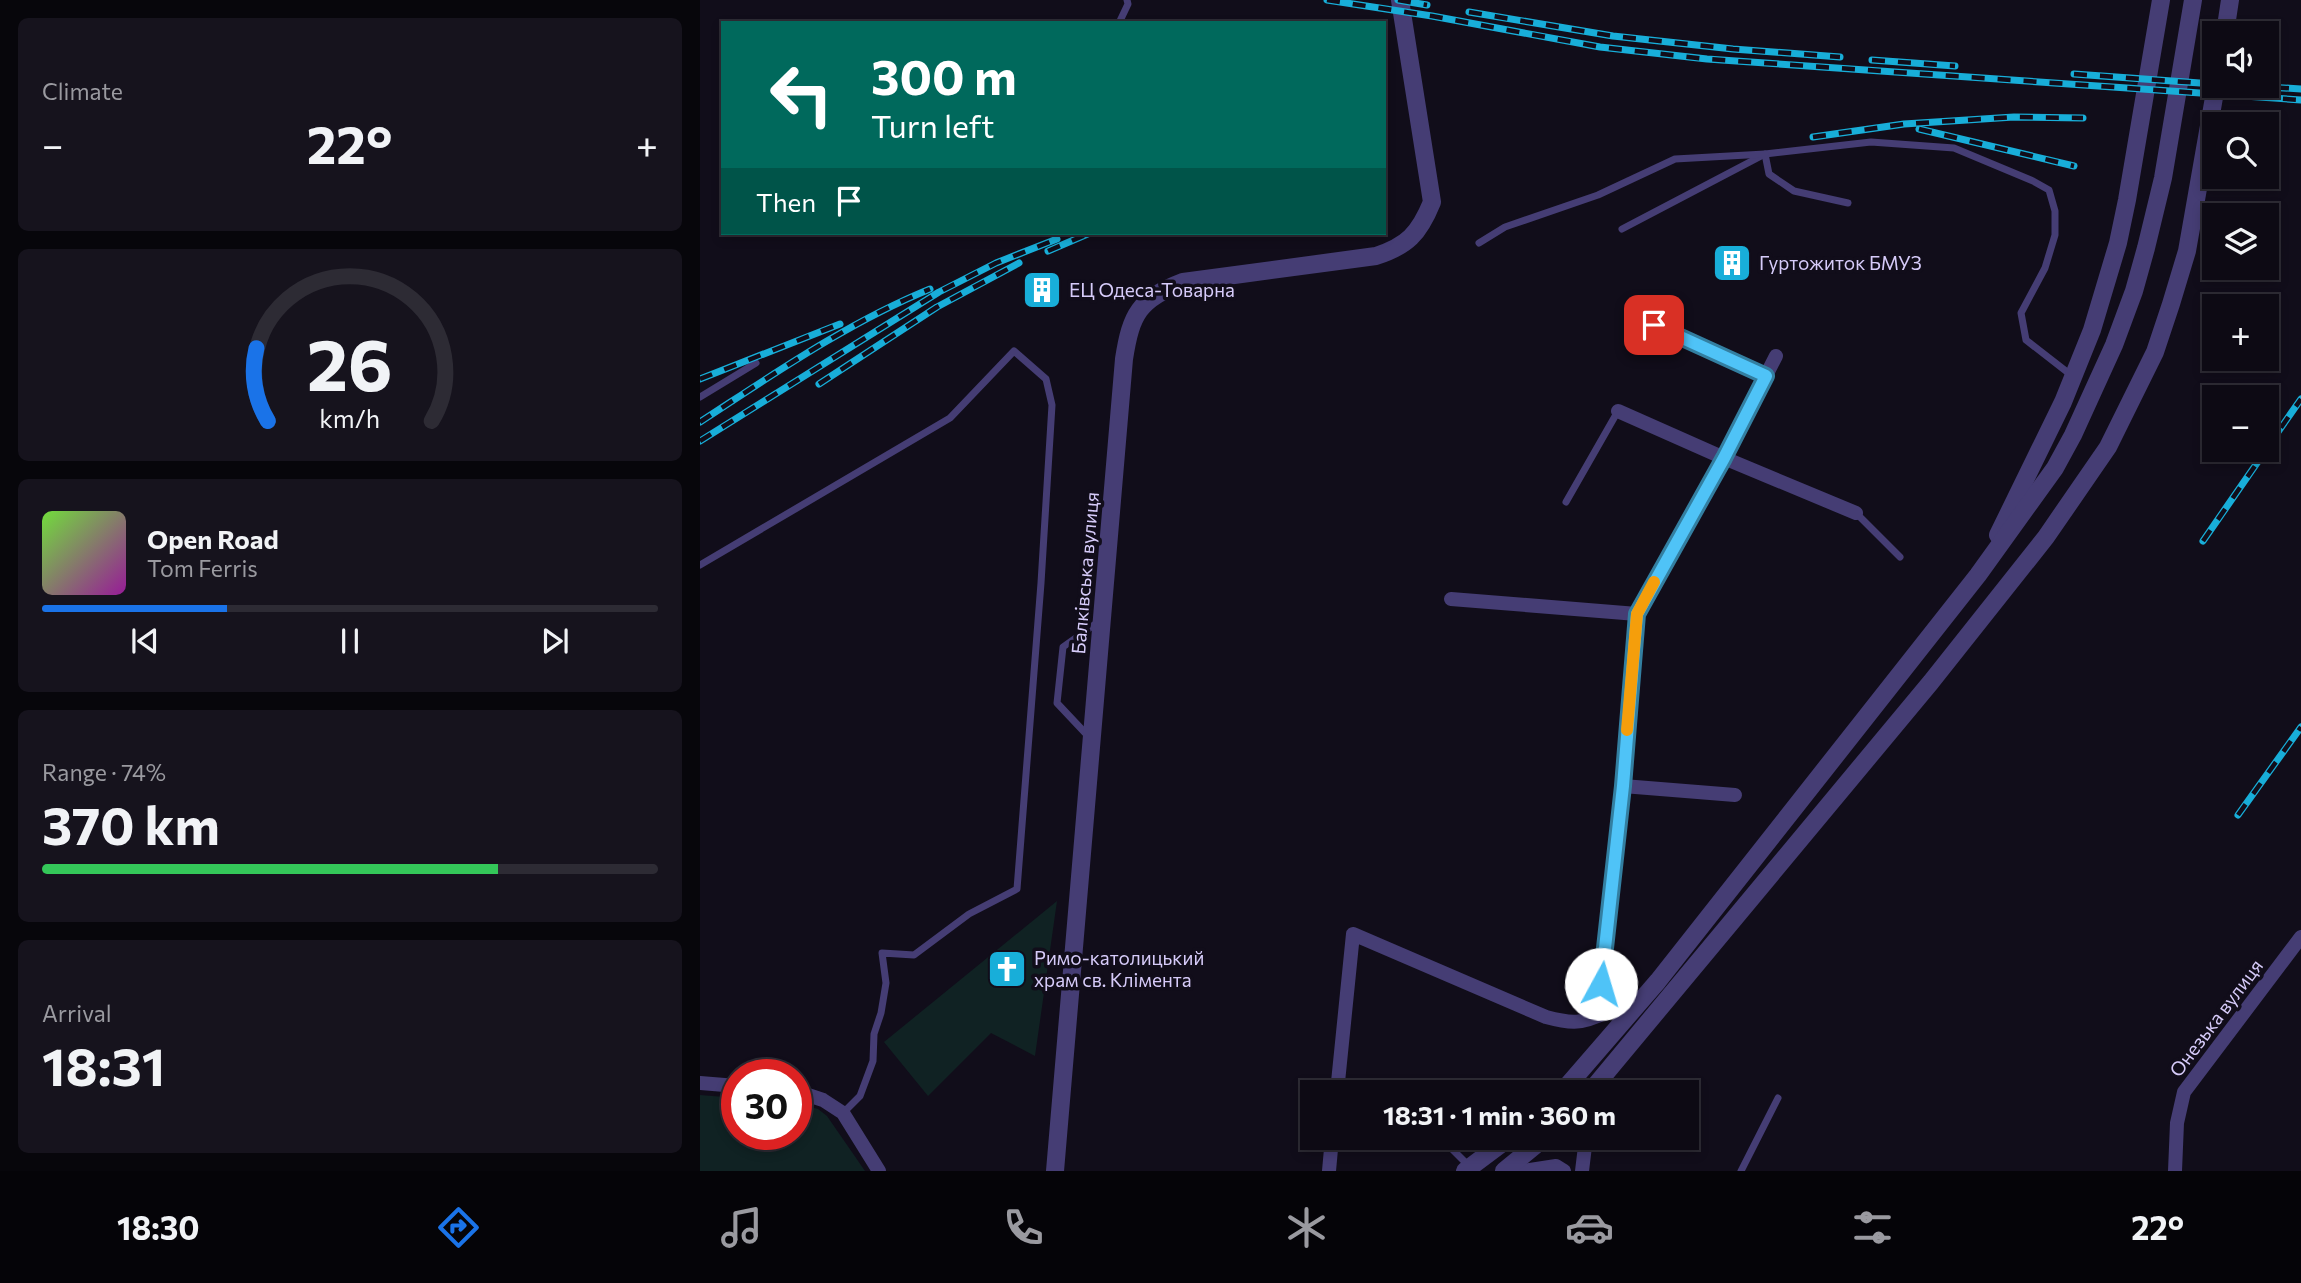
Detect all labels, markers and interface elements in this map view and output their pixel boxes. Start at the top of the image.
map controls [2202,21,2279,462]
button: sound [2202,21,2279,98]
text: 300 m [871,45,1017,105]
icon: left [756,49,847,140]
text: Climate [42,77,123,105]
text: Turn left [871,105,995,145]
text: 22° [307,111,392,175]
button: search [2202,112,2279,189]
text: − [42,120,64,167]
text: + [636,120,658,167]
icon: arrive [830,182,868,220]
text: Then [756,186,816,217]
button: layers [2202,203,2279,280]
building icon: Гуртожиток БМУЗ [1711,242,1753,284]
place label: Гуртожиток БМУЗ [1759,251,1922,274]
building icon: ЕЦ Одеса-Товарна [1021,269,1063,311]
place label: ЕЦ Одеса-Товарна [1069,278,1235,301]
button: + [2202,294,2279,371]
pin [1624,295,1684,355]
icon: arrive [1635,306,1673,344]
text: 26 [307,317,393,406]
button: − [2202,385,2279,462]
text: km/h [320,403,380,433]
street label: Балківська вулиця [1066,491,1103,655]
text: Open Road [147,523,279,554]
text: Tom Ferris [147,554,258,582]
icon: previous [126,622,164,660]
icon: pause [331,622,369,660]
icon: next [536,622,574,660]
text: Range · 74% [42,758,166,786]
text: 370 km [42,792,220,856]
place label: Римо-католицький храм св. Клімента [1034,946,1204,991]
position arrow [1564,947,1638,1021]
church icon: Римо-католицький храм св. Клімента [986,948,1028,990]
street label: Онезька вулиця [2164,954,2267,1081]
text: Arrival [42,999,112,1027]
text: 18:31 [42,1033,165,1097]
speed limit sign: 30 [721,1059,812,1150]
text: 18:31 · 1 min · 360 m [1383,1099,1616,1130]
icon: directions [434,1203,483,1252]
icon: music [717,1203,766,1252]
icon: phone [999,1203,1048,1252]
icon: climate [1282,1203,1331,1252]
icon: car [1565,1203,1614,1252]
icon: filters [1848,1203,1897,1252]
text: 18:30 [117,1207,200,1247]
text: 22° [2131,1207,2184,1247]

